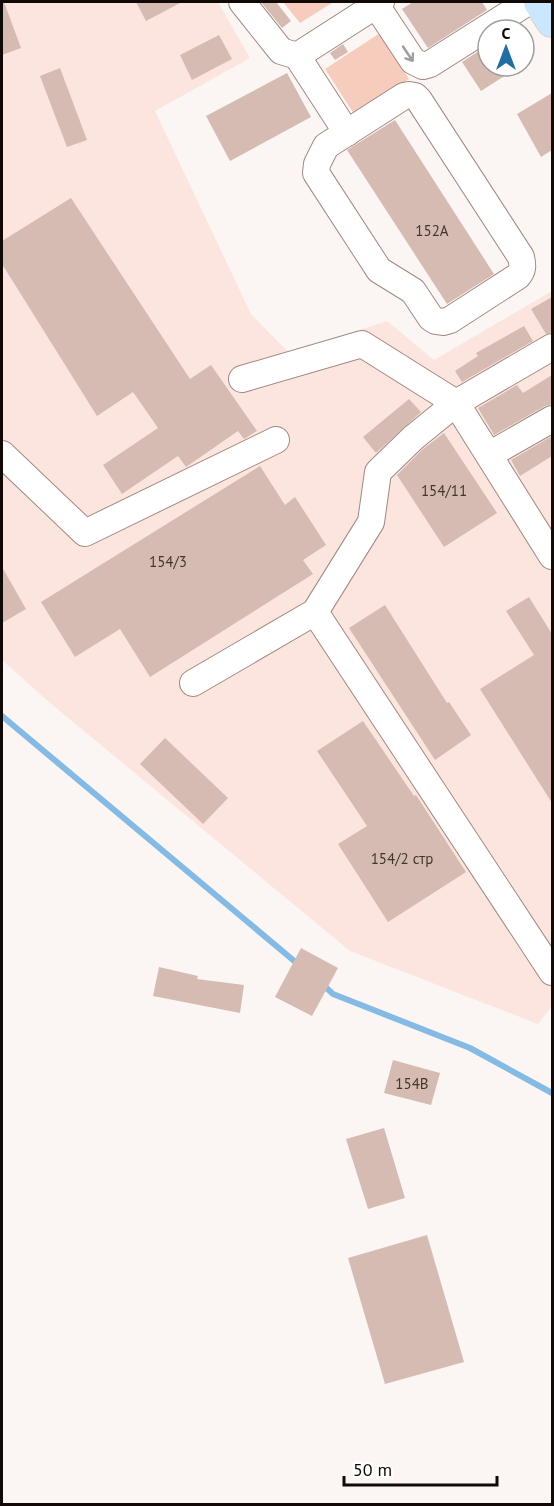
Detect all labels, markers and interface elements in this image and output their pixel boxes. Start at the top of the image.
north arrow [476,18,536,78]
text: С [502,23,511,43]
one-way arrow [402,45,415,62]
house number: 152А [415,221,449,240]
house number: 154/11 [421,481,467,500]
house number: 154/3 [149,552,187,571]
house number: 154/2 стр [371,849,433,868]
house number: 154В [395,1074,429,1093]
scale bar [344,1449,497,1487]
text: 50 m [353,1458,392,1481]

